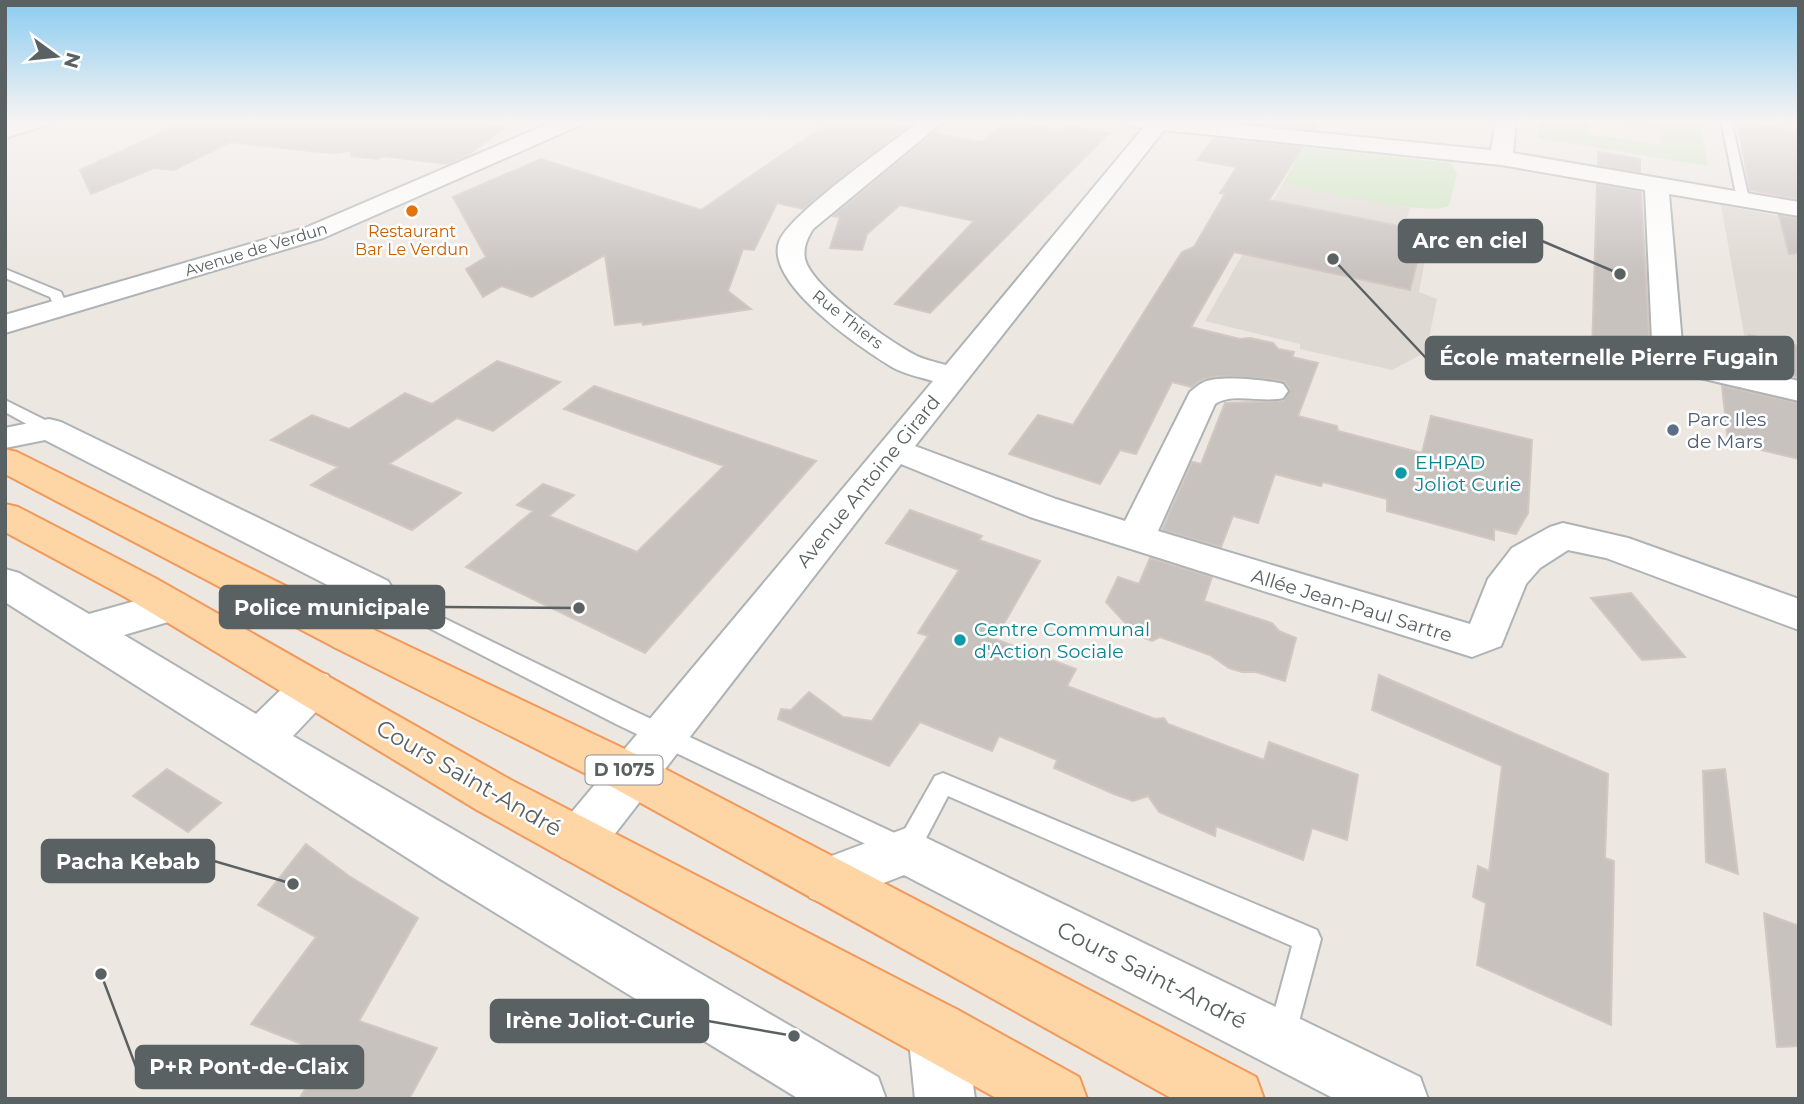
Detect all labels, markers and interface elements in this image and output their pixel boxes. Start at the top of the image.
north arrow [21,21,91,91]
text: N [59,50,85,71]
marker: Restaurant Bar Le Verdun [404,203,420,219]
street label: Avenue de Verdun [183,219,330,280]
callout: Arc en ciel [1399,220,1542,262]
place label: Restaurant Bar Le Verdun [355,222,469,259]
text: Arc en ciel [1411,228,1528,253]
street label: Rue Thiers [809,286,887,353]
callout: École maternelle Pierre Fugain [1426,337,1793,379]
text: École maternelle Pierre Fugain [1439,345,1779,370]
street label: Avenue Antoine Girard [792,391,945,572]
place label: Parc Iles de Mars [1687,408,1766,453]
marker: Parc Iles de Mars [1665,422,1681,438]
place label: EHPAD Joliot Curie [1414,451,1521,496]
marker: EHPAD Joliot Curie [1393,465,1409,481]
street label: Allée Jean-Paul Sartre [1249,564,1455,647]
callout: Police municipale [220,586,444,628]
text: Police municipale [234,595,430,620]
place label: Centre Communal d'Action Sociale [974,618,1150,663]
marker: Centre Communal d'Action Sociale [952,632,968,648]
street label: Cours Saint-André [371,713,567,843]
road number: D 1075 [586,756,662,784]
callout: Pacha Kebab [42,840,214,882]
text: Pacha Kebab [56,849,200,874]
street label: Cours Saint-André [1052,915,1252,1035]
callout: Irène Joliot-Curie [491,1000,708,1042]
text: Irène Joliot-Curie [505,1008,695,1033]
callout: P+R Pont-de-Claix [136,1046,363,1088]
text: P+R Pont-de-Claix [149,1054,349,1079]

